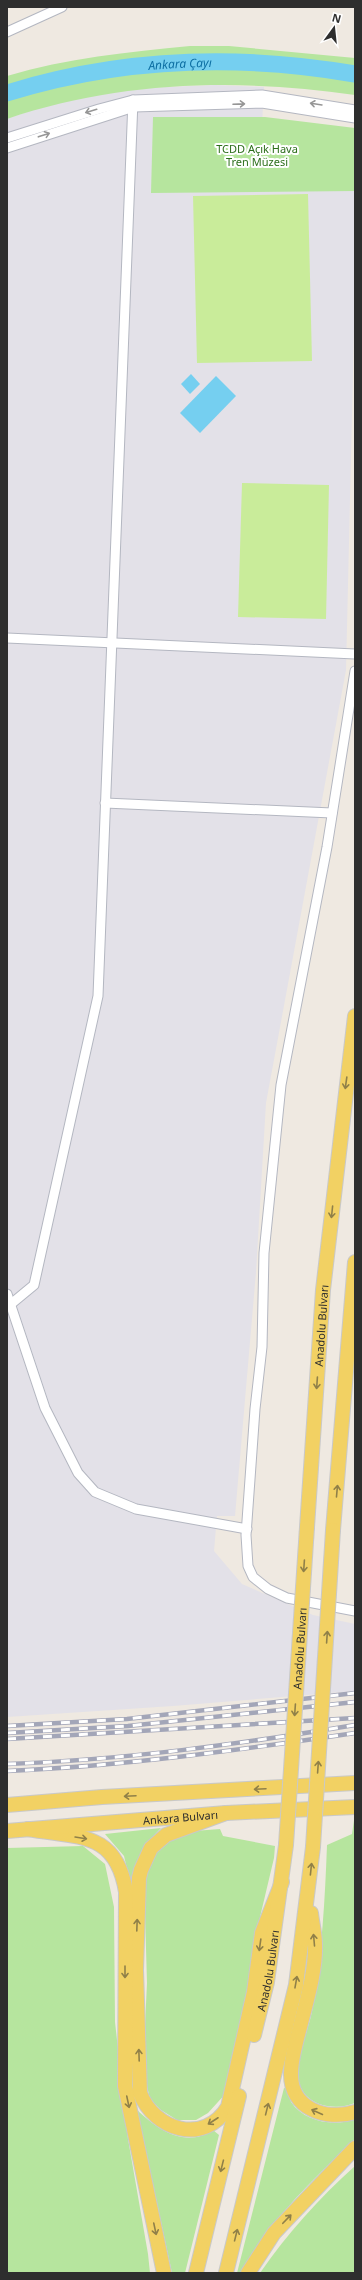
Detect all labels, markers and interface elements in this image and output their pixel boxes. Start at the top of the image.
north arrow [314,8,354,48]
text: N [330,9,343,26]
water label: Ankara Çayı [147,53,212,74]
one-way arrow [310,99,323,107]
one-way arrow [232,100,245,107]
one-way arrow [84,108,97,115]
one-way arrow [38,131,50,139]
park label: TCDD Açık Hava Tren Müzesi [216,141,298,169]
one-way arrow [342,1076,350,1089]
one-way arrow [328,1205,336,1218]
street label: Anadolu Bulvarı [310,1284,331,1367]
one-way arrow [313,1376,320,1389]
one-way arrow [333,1485,340,1498]
one-way arrow [301,1559,308,1572]
street label: Anadolu Bulvarı [289,1607,309,1690]
one-way arrow [323,1631,330,1644]
one-way arrow [291,1703,298,1716]
one-way arrow [315,1761,322,1774]
one-way arrow [254,1785,267,1792]
one-way arrow [124,1792,137,1799]
street label: Ankara Bulvarı [142,1806,219,1827]
one-way arrow [74,1834,87,1842]
one-way arrow [307,1863,314,1876]
one-way arrow [134,1919,141,1932]
street label: Anadolu Bulvarı [253,1929,282,2012]
one-way arrow [311,1934,318,1947]
one-way arrow [256,1938,264,1951]
one-way arrow [121,1965,129,1978]
one-way arrow [292,1976,300,1989]
one-way arrow [135,2049,142,2062]
one-way arrow [124,2095,132,2108]
one-way arrow [263,2103,271,2116]
one-way arrow [312,2108,324,2115]
one-way arrow [208,2117,219,2125]
one-way arrow [218,2160,226,2173]
one-way arrow [282,2214,292,2224]
one-way arrow [151,2222,159,2235]
one-way arrow [232,2229,240,2242]

